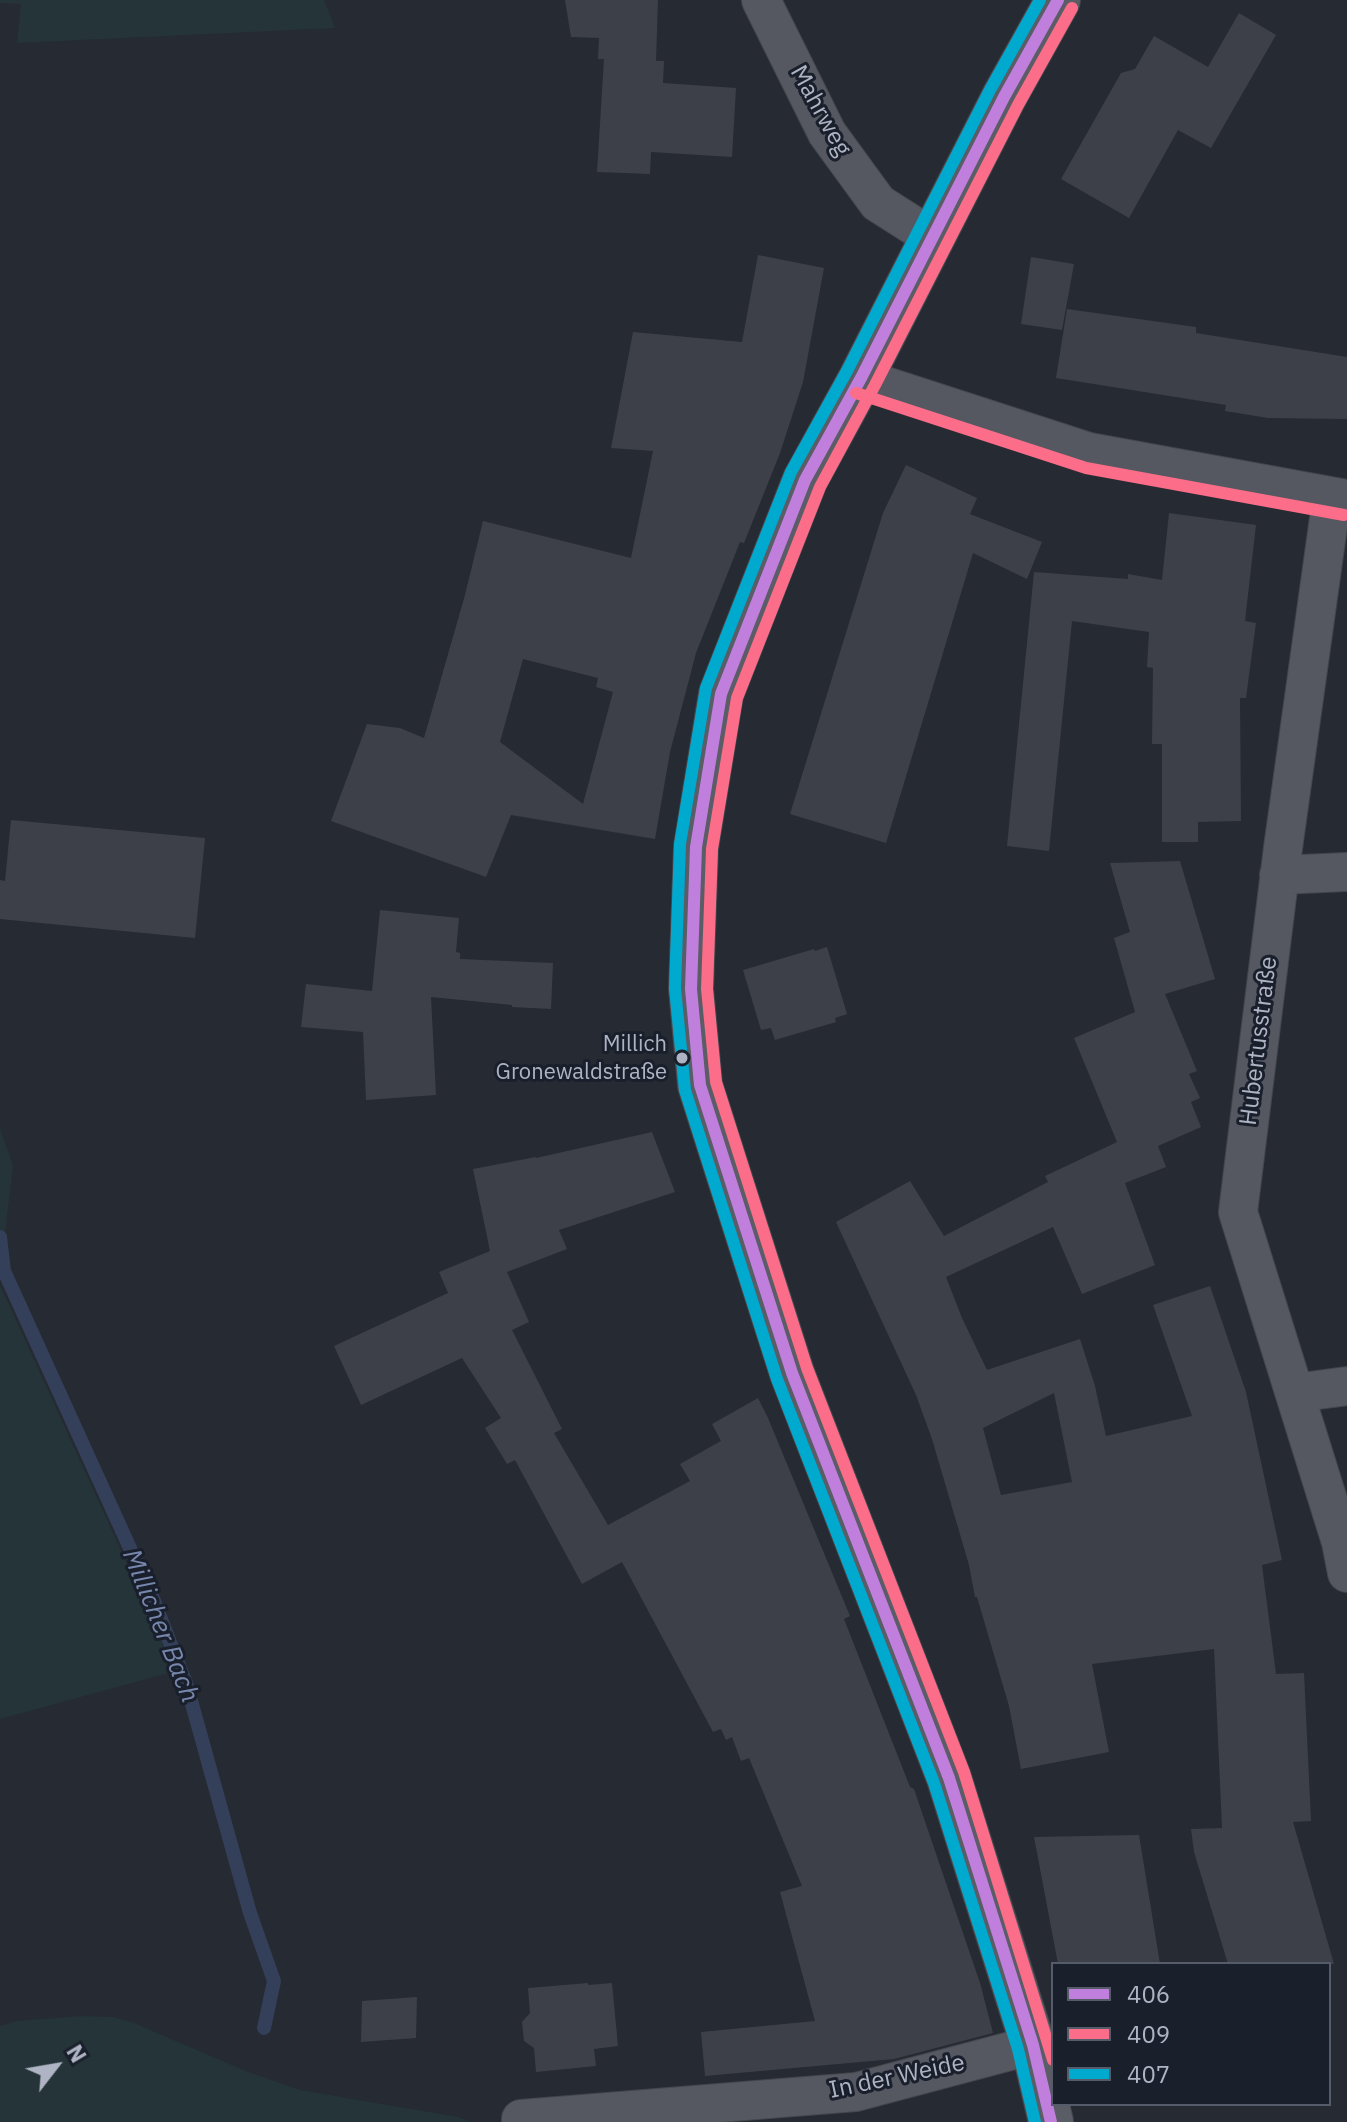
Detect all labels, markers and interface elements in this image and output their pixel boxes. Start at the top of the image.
street label: Mahrweg [783,61,857,161]
street label: Hubertusstraße [1234,955,1284,1127]
place label: Millich Gronewaldstraße [496,1032,667,1084]
marker: Millich Gronewaldstraße [674,1050,690,1066]
water label: Millicher Bach [115,1545,205,1707]
legend [1051,1962,1331,2106]
text: 406 [1127,1978,1170,2010]
text: 409 [1127,2018,1170,2050]
north arrow [16,2026,96,2106]
text: N [60,2039,94,2068]
street label: In der Weide [827,2049,967,2105]
text: 407 [1127,2058,1170,2090]

